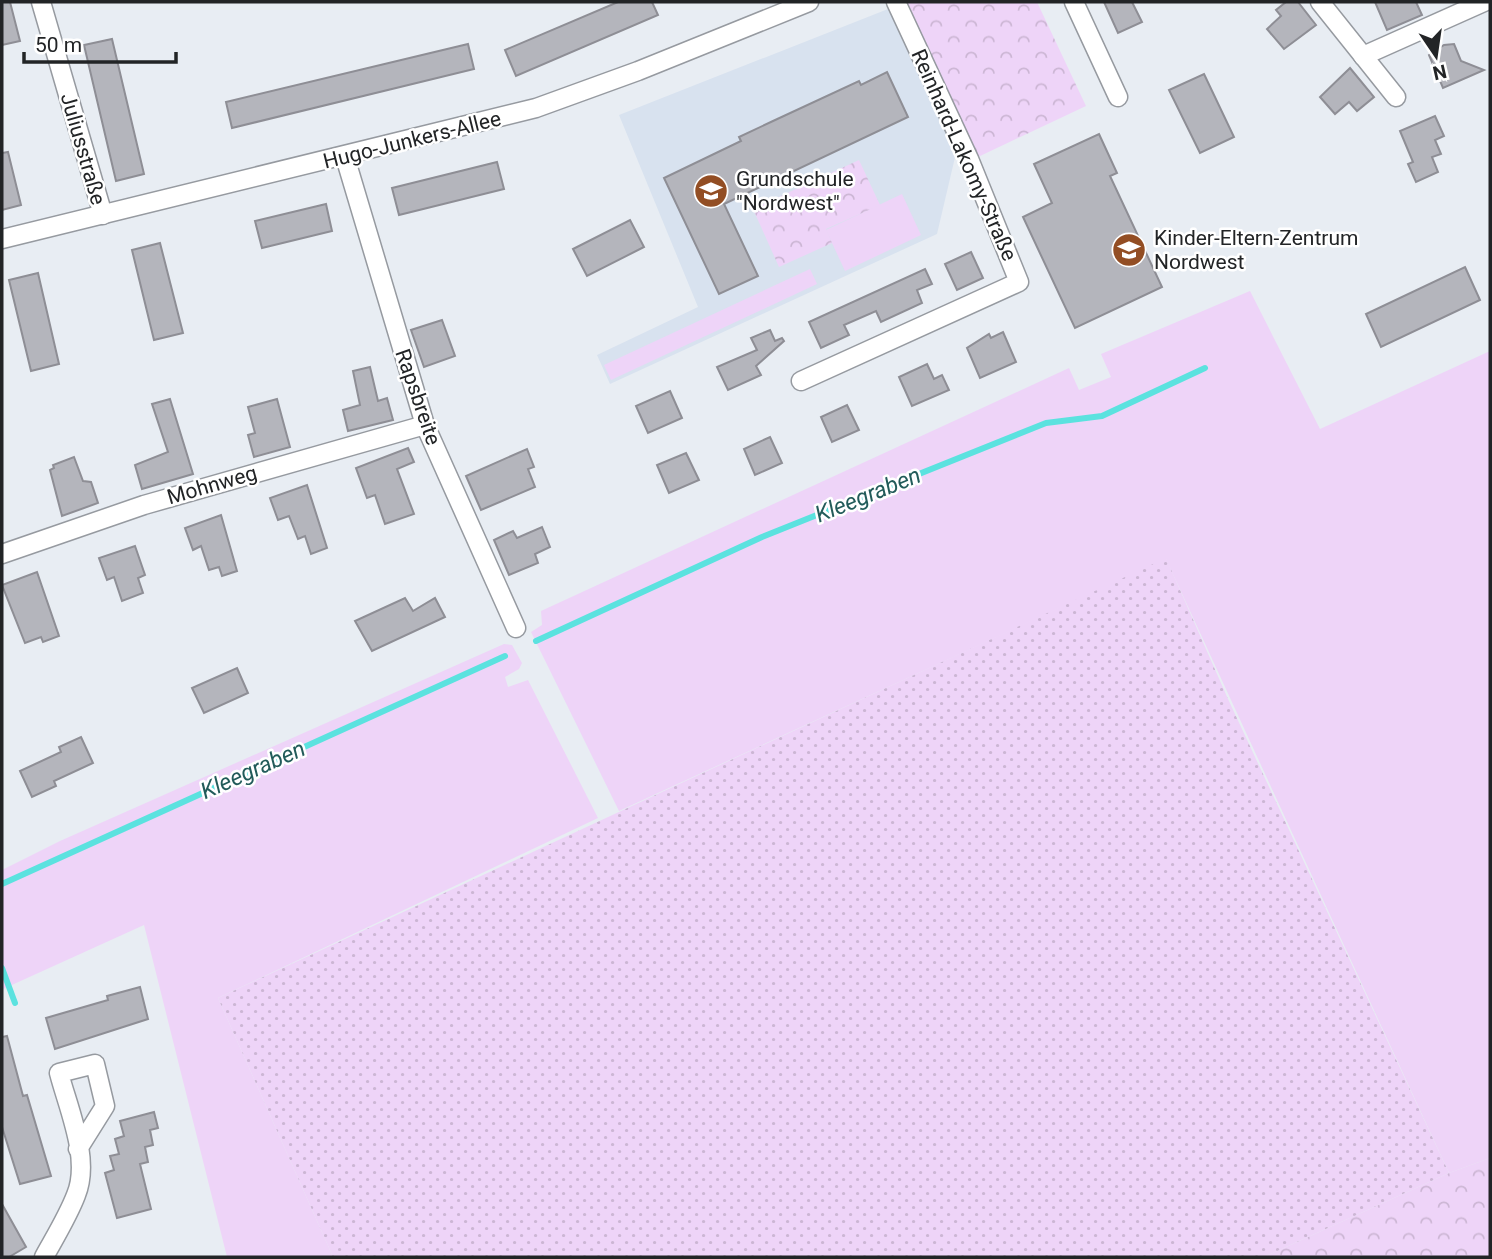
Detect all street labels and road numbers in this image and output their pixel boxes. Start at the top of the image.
street label: Reinhard-Lakomy-Straße [906,46,1022,264]
street label: Juliusstraße [56,90,110,208]
street label: Hugo-Junkers-Allee [321,106,503,174]
street label: Rapsbreite [390,346,446,448]
street label: Mohnweg [164,461,260,509]

